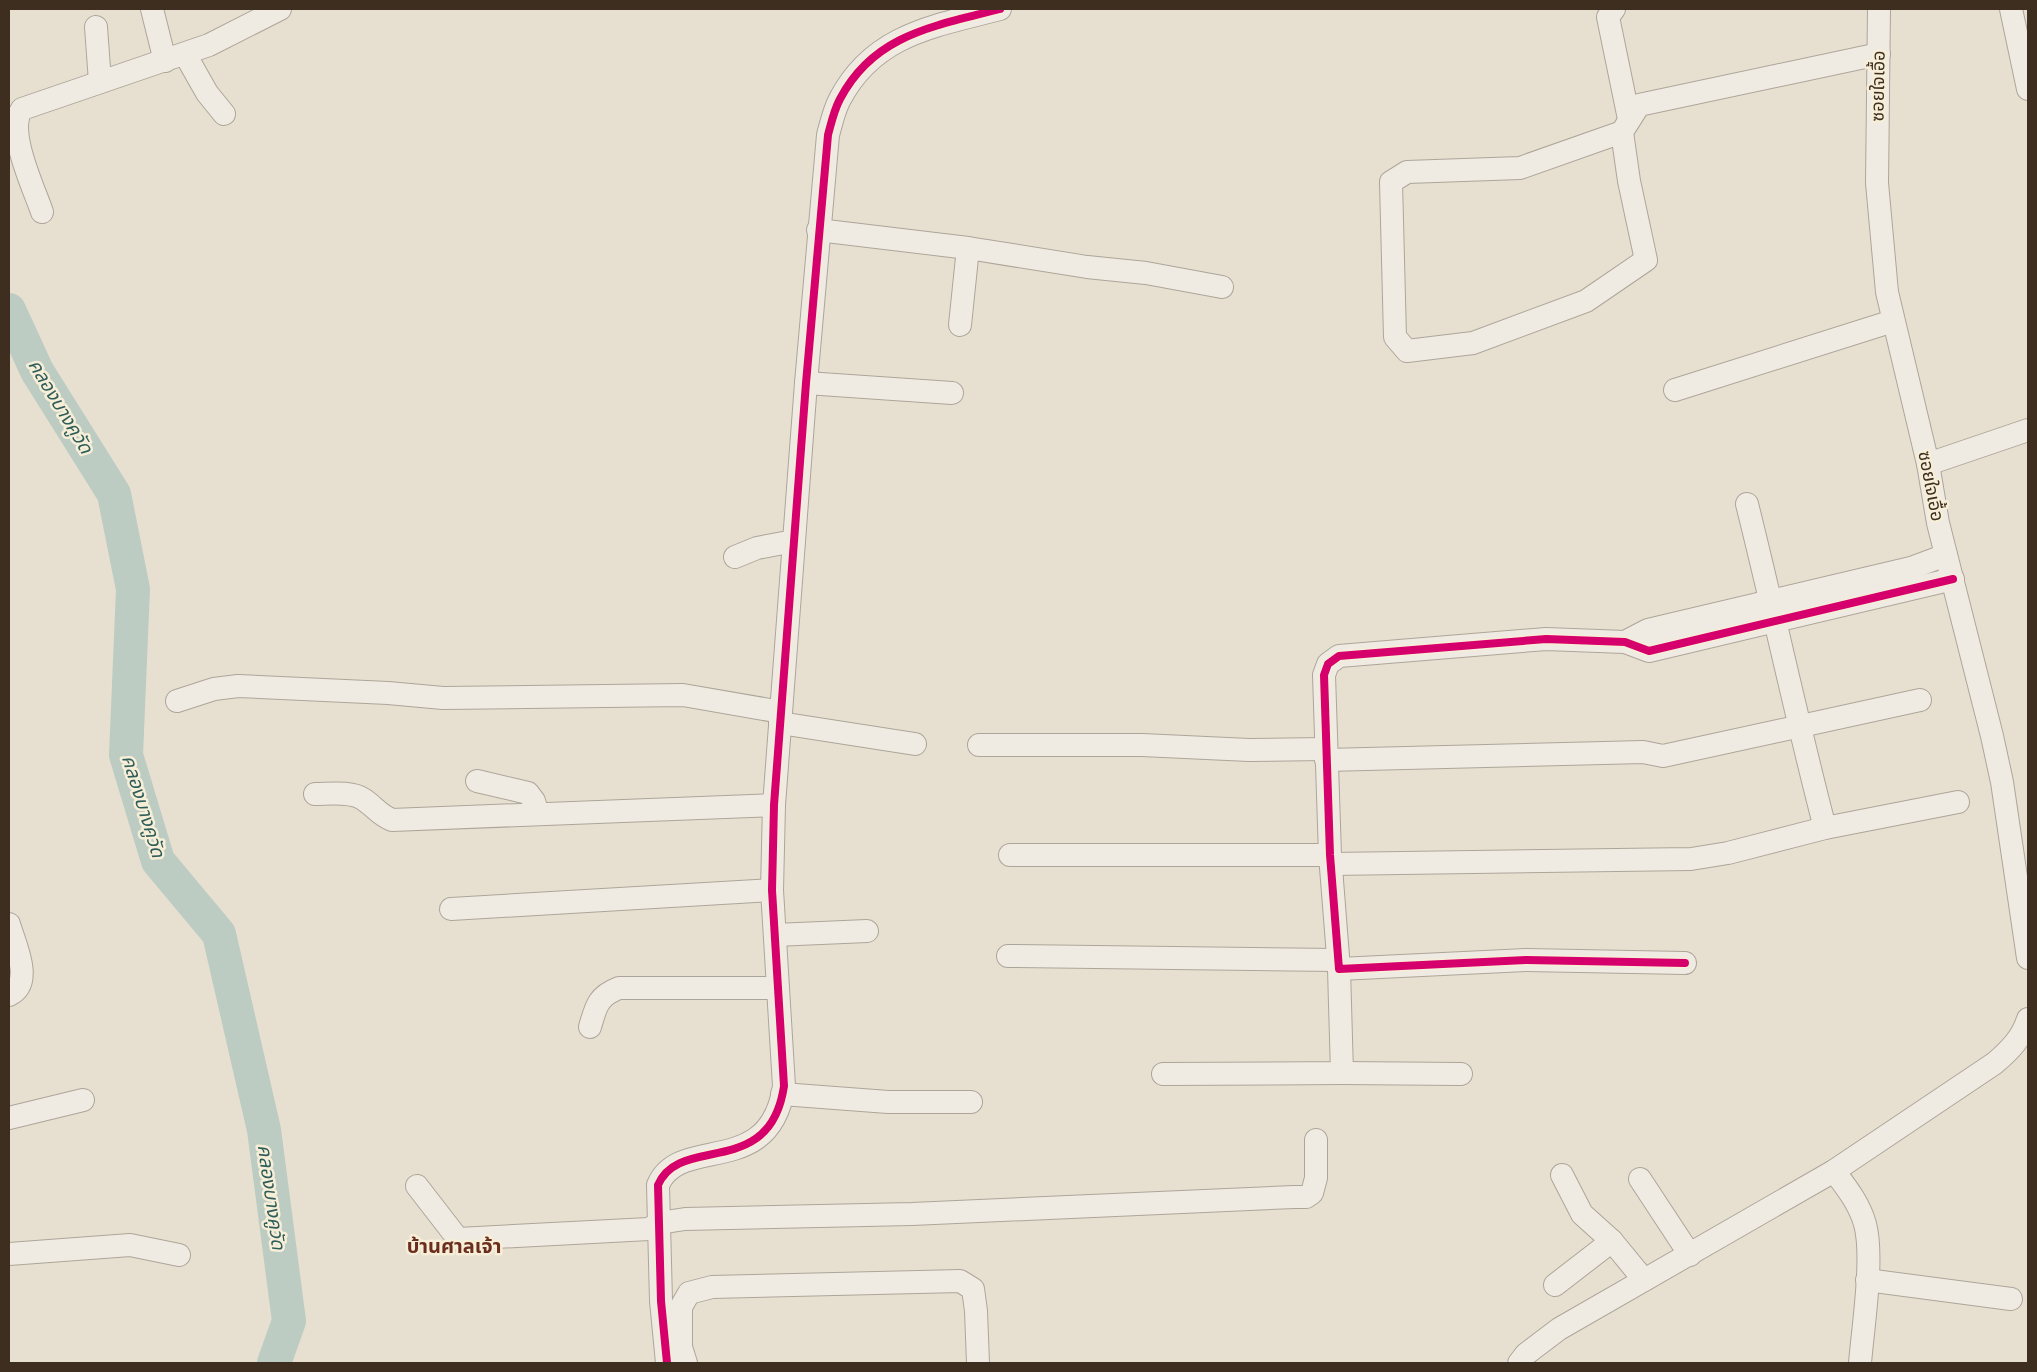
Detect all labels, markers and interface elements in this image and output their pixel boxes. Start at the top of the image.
street label: ซอยใจเอื้อ [1864,50,1891,122]
water label: คลองบางคูวัด [23,354,100,459]
street label: ซอยใจเอื้อ [1912,449,1951,523]
water label: คลองบางคูวัด [116,752,172,862]
water label: คลองบางคูวัด [252,1143,292,1252]
district label: บ้านศาลเจ้า [407,1232,501,1260]

